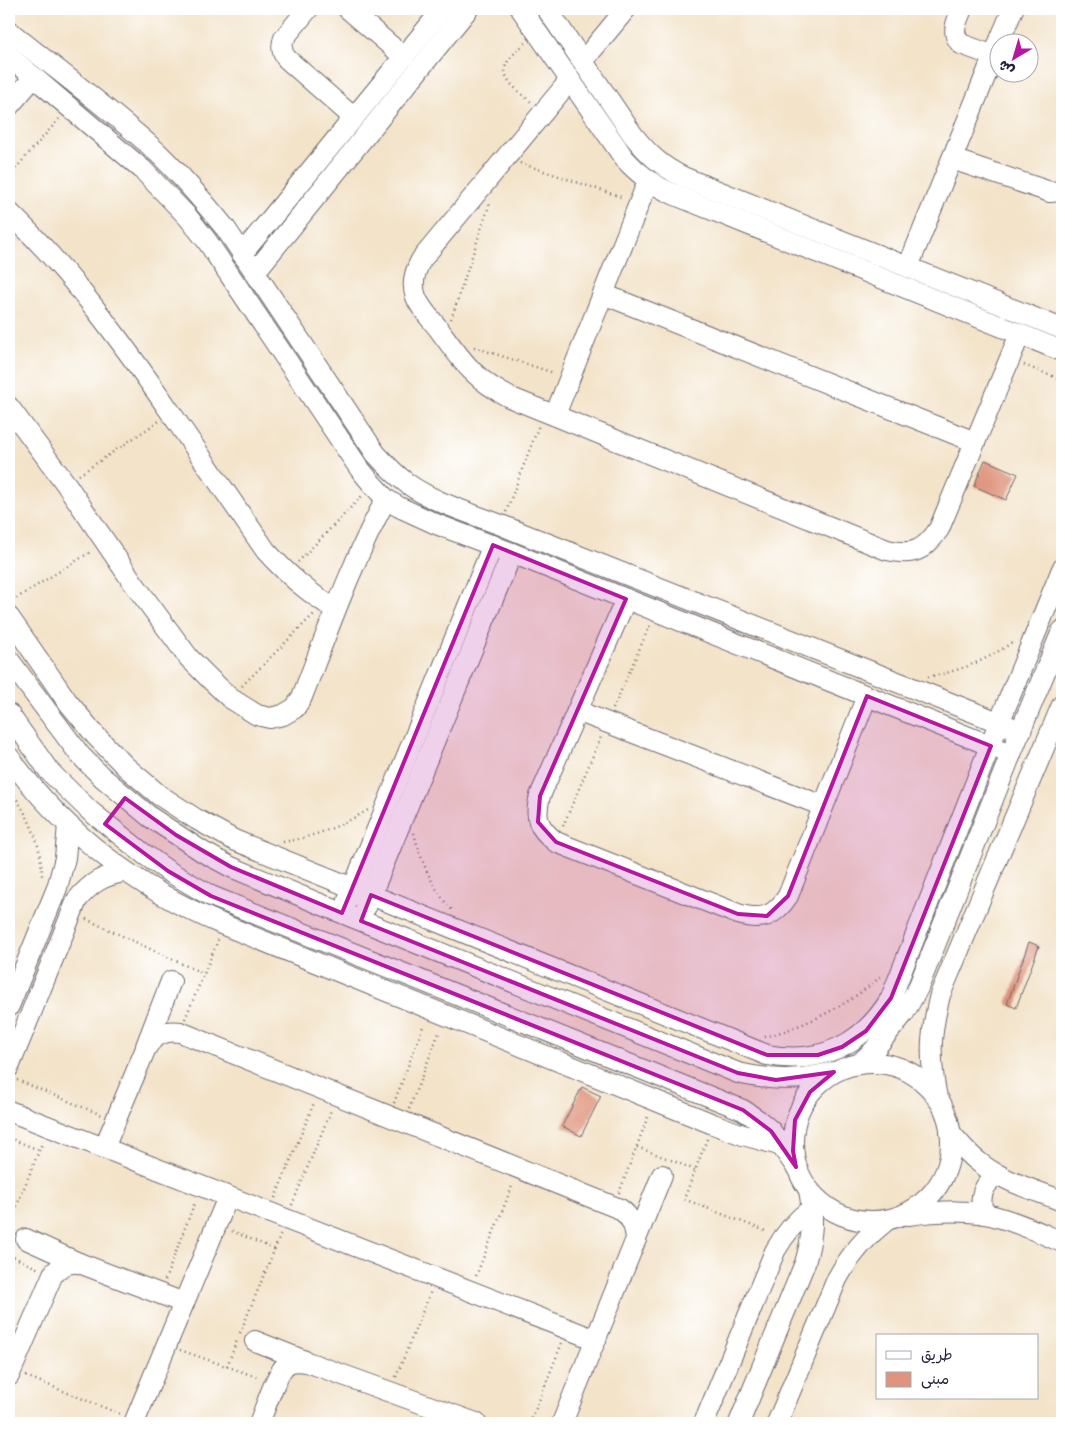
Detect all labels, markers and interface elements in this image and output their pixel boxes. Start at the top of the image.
north arrow [988,32,1038,82]
text: ش [993,56,1018,82]
legend [876,1334,1038,1400]
text: طريق [921,1342,953,1365]
text: مبنى [921,1366,949,1389]

